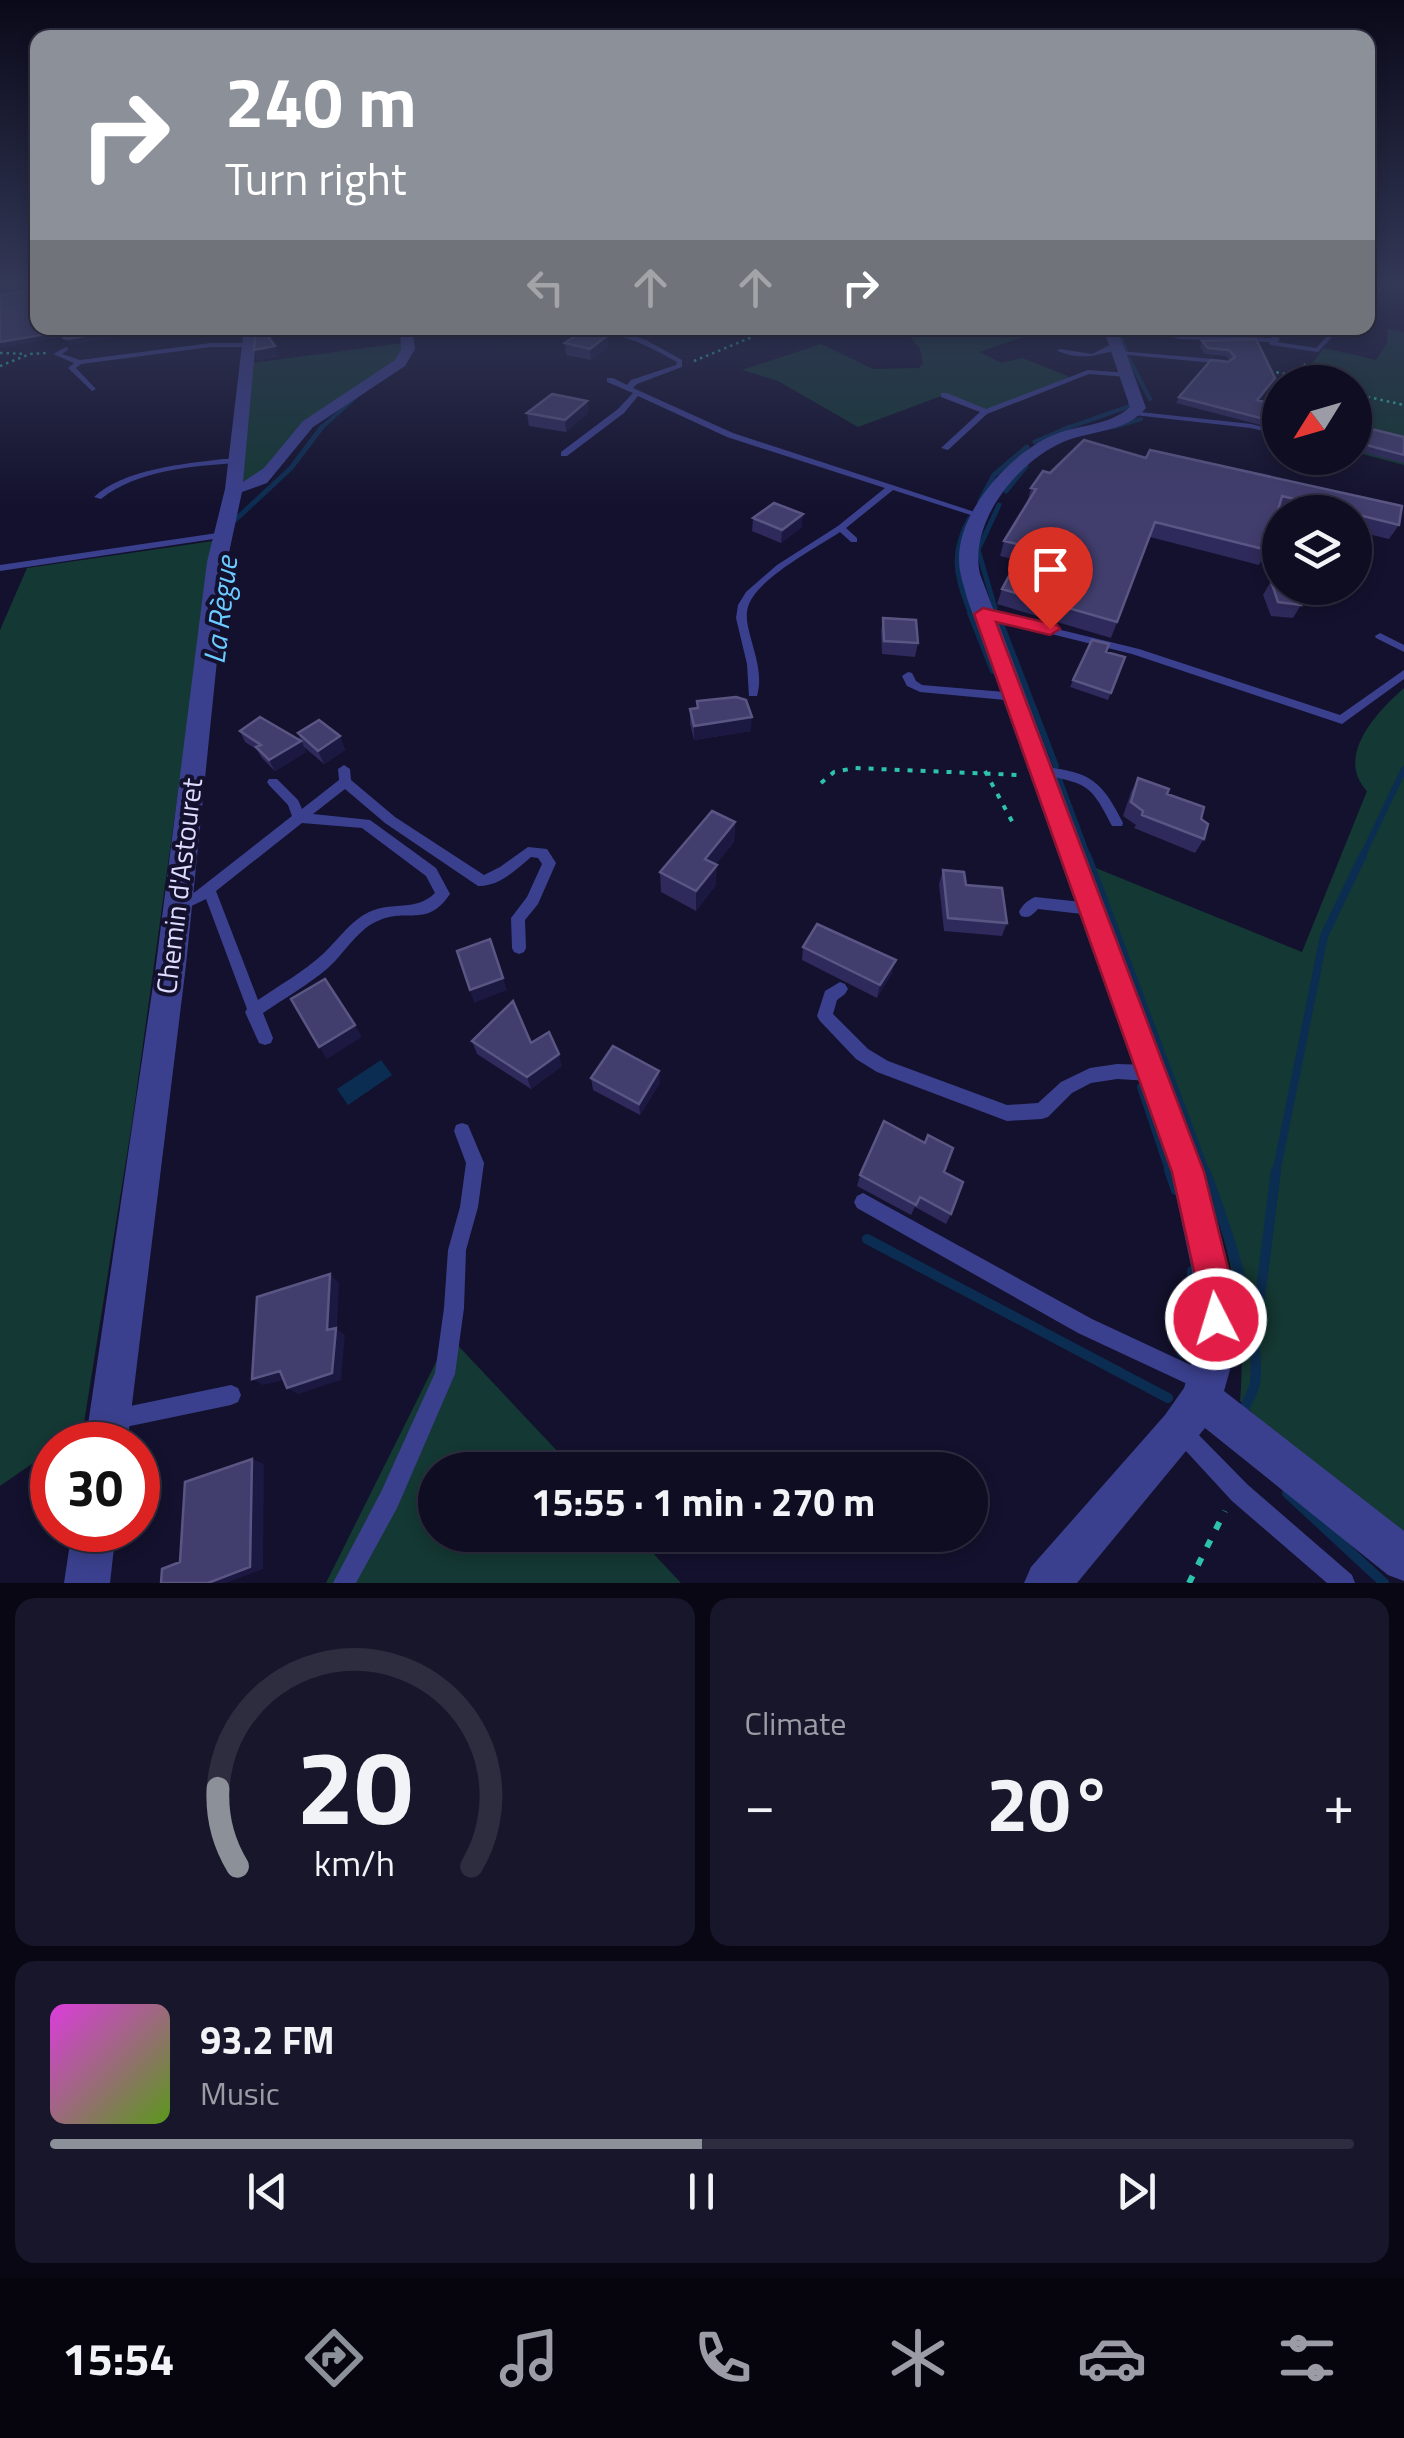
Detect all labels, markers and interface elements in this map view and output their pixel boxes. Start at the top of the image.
text: 240 m [225,48,417,154]
icon: right [60,70,190,200]
text: Turn right [225,144,407,212]
icon: left [518,260,573,315]
icon: ahead [623,260,678,315]
icon: ahead [728,260,783,315]
icon: right [833,260,888,315]
north arrow [1262,365,1372,475]
map controls [1262,365,1372,605]
button: layers [1262,495,1372,605]
pin [1008,527,1093,630]
icon: arrive [1023,542,1078,597]
water label: La Règue [191,551,250,666]
street label: Chemin d'Astouret [144,775,213,996]
position arrow [1164,1267,1268,1371]
speed limit sign: 30 [30,1422,160,1552]
text: 15:55 · 1 min · 270 m [531,1473,875,1531]
text: Climate [745,1699,846,1747]
text: 20 [297,1706,413,1864]
text: 20° [986,1746,1112,1860]
text: − [745,1762,775,1845]
text: + [1323,1762,1354,1845]
text: km/h [314,1835,395,1890]
text: 93.2 FM [200,2011,335,2069]
text: Music [200,2069,280,2117]
icon: previous [240,2164,295,2219]
icon: pause [674,2164,729,2219]
icon: next [1109,2164,1164,2219]
icon: directions [299,2323,369,2393]
icon: music [494,2323,564,2393]
icon: phone [688,2323,758,2393]
icon: climate [883,2323,953,2393]
icon: car [1077,2323,1147,2393]
icon: filters [1272,2323,1342,2393]
text: 15:54 [62,2324,175,2392]

